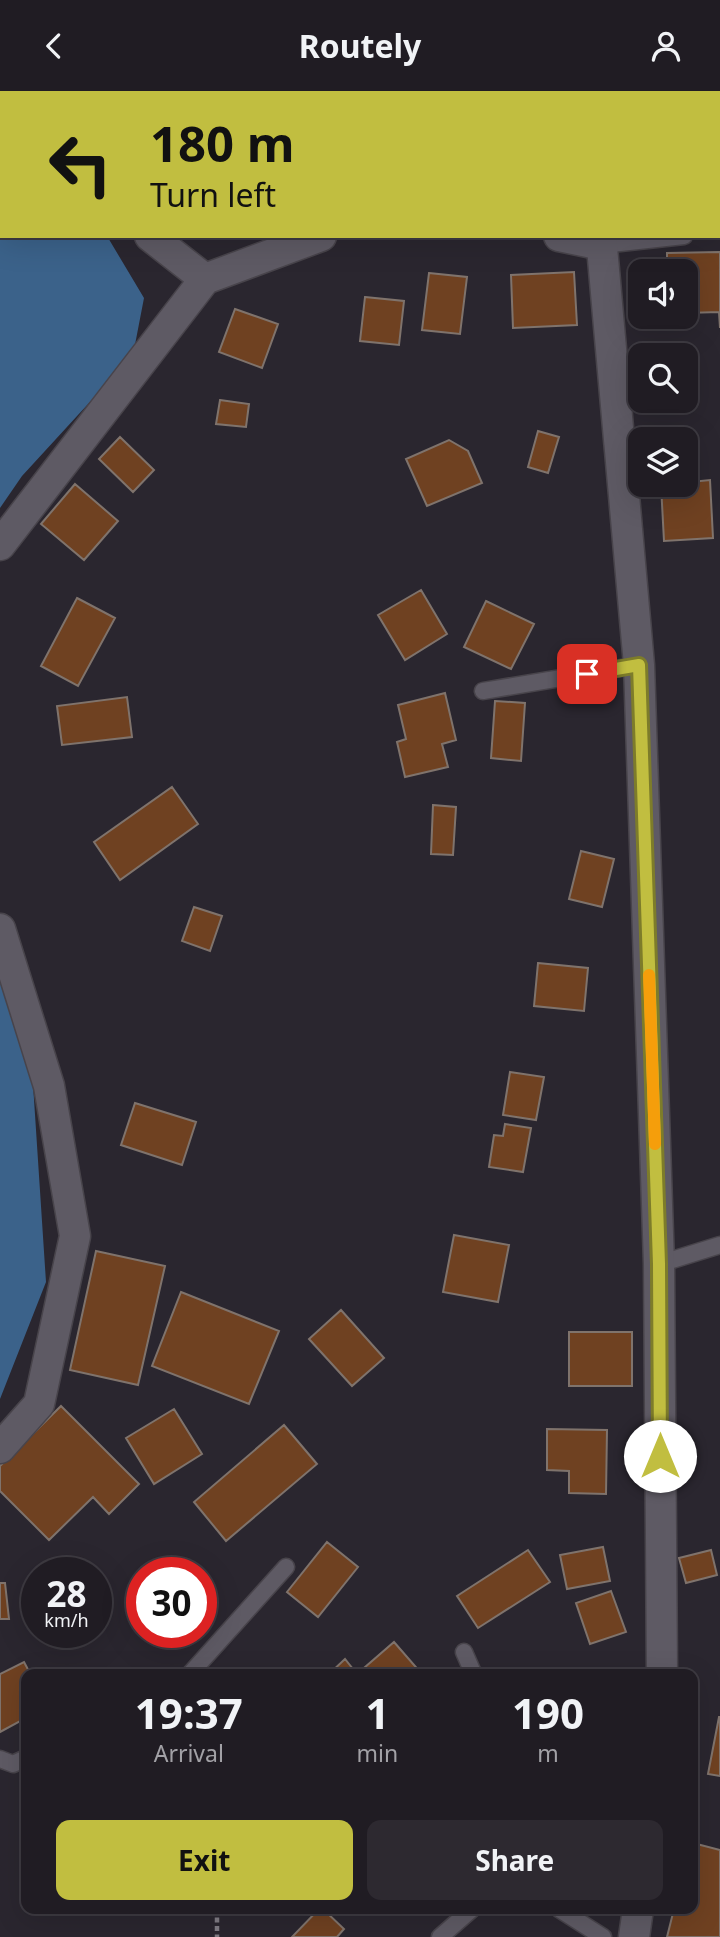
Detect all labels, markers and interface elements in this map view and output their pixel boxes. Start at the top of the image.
text: Routely [299,24,421,67]
icon: back [35,27,73,65]
icon: person [647,27,685,65]
text: 180 m [150,110,295,176]
icon: left [35,119,126,210]
text: Turn left [150,173,276,216]
map controls [628,259,698,497]
button: sound [628,259,698,329]
button: search [628,343,698,413]
button: layers [628,427,698,497]
pin [557,644,617,704]
icon: arrive [568,655,606,693]
position arrow [623,1419,697,1493]
speed limit sign: 30 [126,1557,217,1648]
text: 28 [46,1570,87,1617]
text: km/h [44,1608,89,1632]
text: 19:37 [135,1684,243,1741]
text: 1 [365,1684,389,1741]
text: 190 [512,1684,584,1741]
text: Arrival [154,1737,224,1769]
text: min [357,1737,398,1769]
text: m [537,1737,559,1769]
button: Exit [56,1820,353,1900]
button: Share [367,1820,663,1900]

